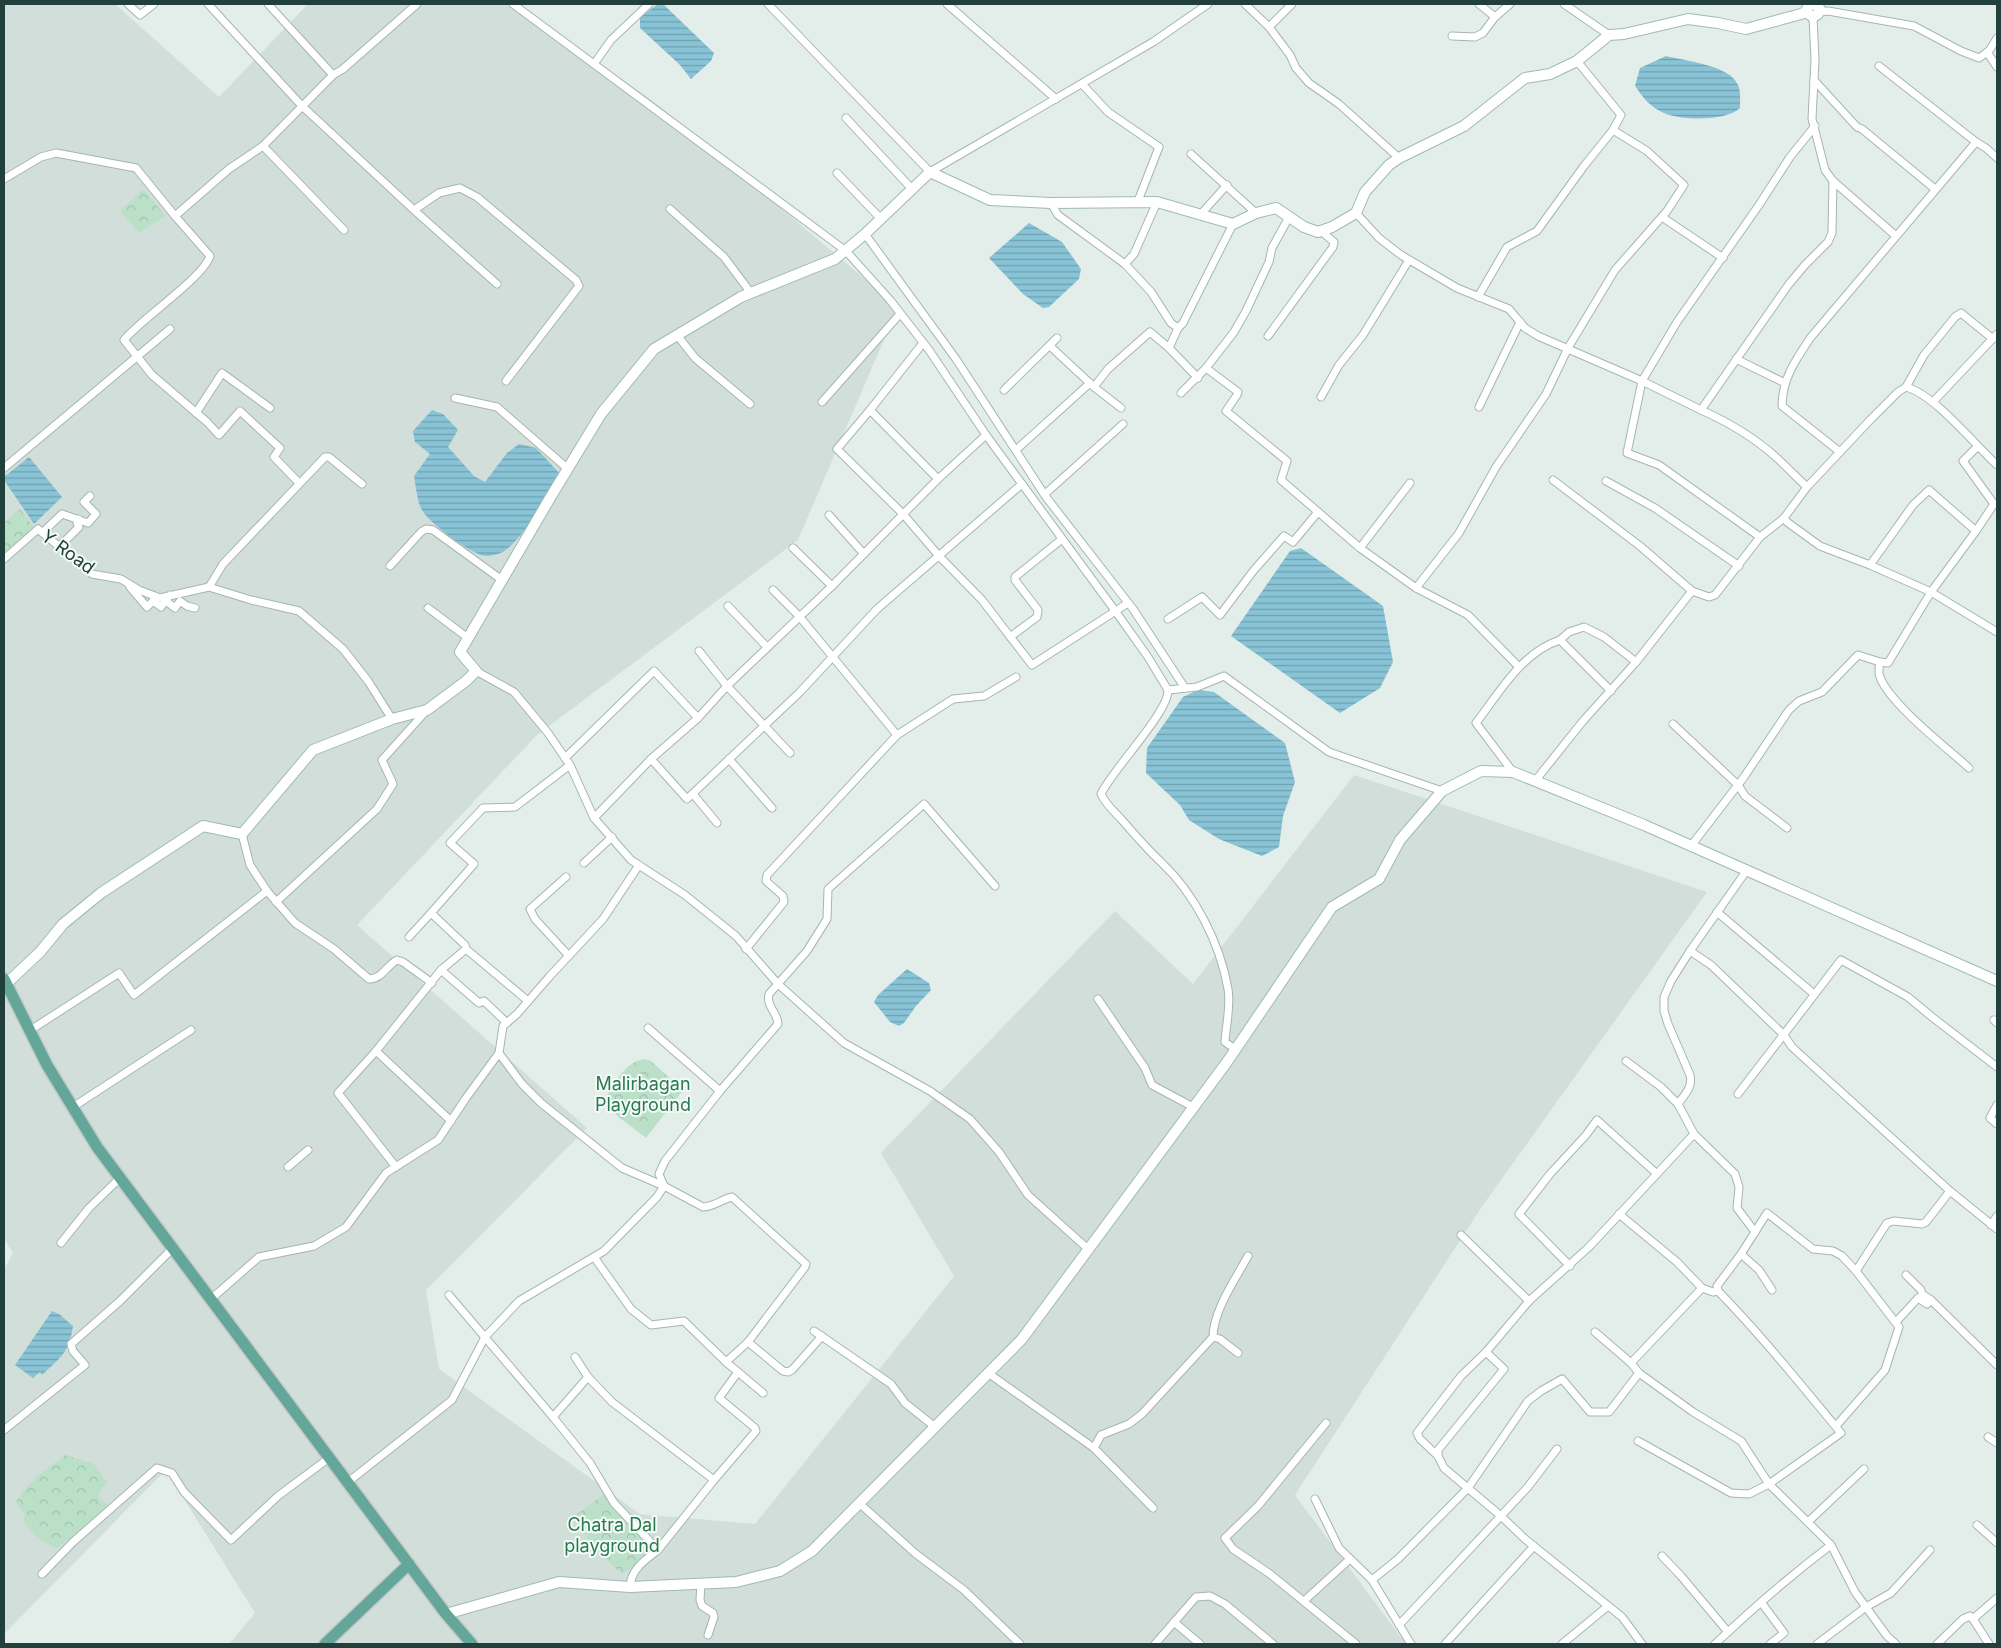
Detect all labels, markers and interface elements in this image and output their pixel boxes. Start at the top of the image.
street label: Y Road [38,525,99,578]
park label: Malirbagan Playground [595,1073,691,1115]
park label: Chatra Dal playground [564,1514,660,1556]

